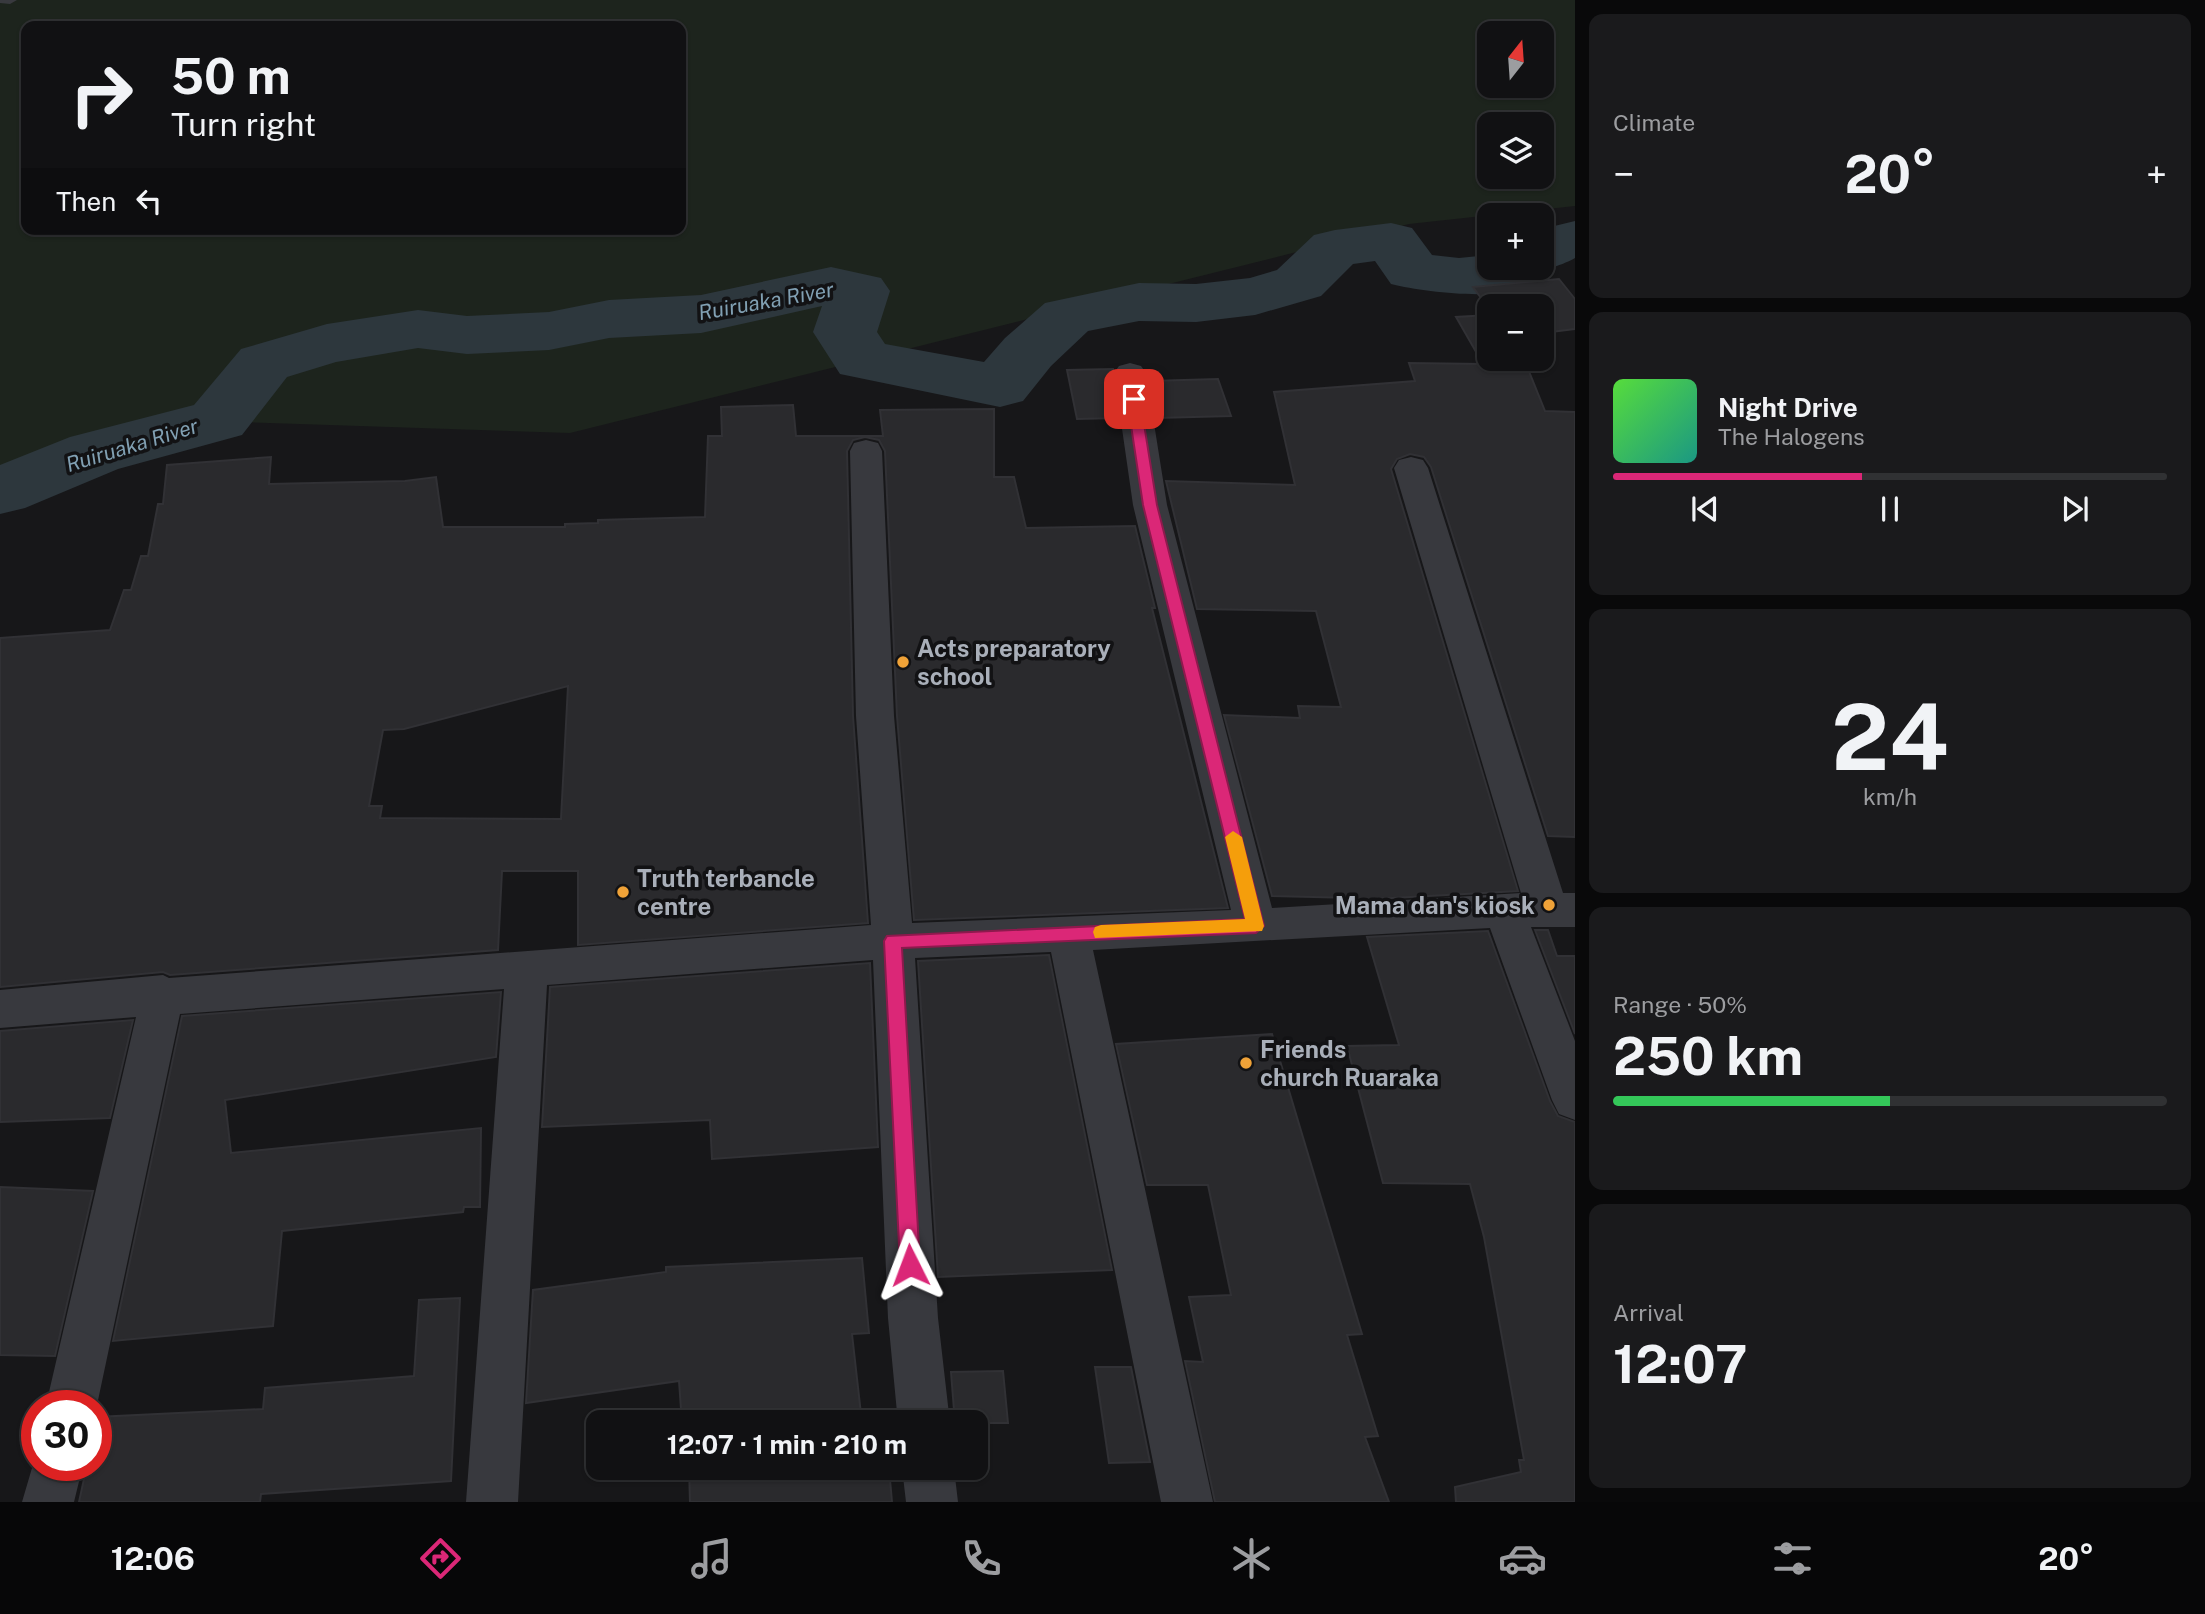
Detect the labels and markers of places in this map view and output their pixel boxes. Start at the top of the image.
pin [1104,369,1164,429]
place label: Acts preparatory school [917,634,1111,690]
marker: Acts preparatory school [895,654,911,670]
place label: Truth terbancle centre [637,864,815,920]
marker: Truth terbancle centre [615,884,631,900]
place label: Mama dan's kiosk [1335,891,1535,919]
marker: Mama dan's kiosk [1541,897,1557,913]
place label: Friends church Ruaraka [1260,1035,1439,1091]
marker: Friends church Ruaraka [1238,1055,1254,1071]

